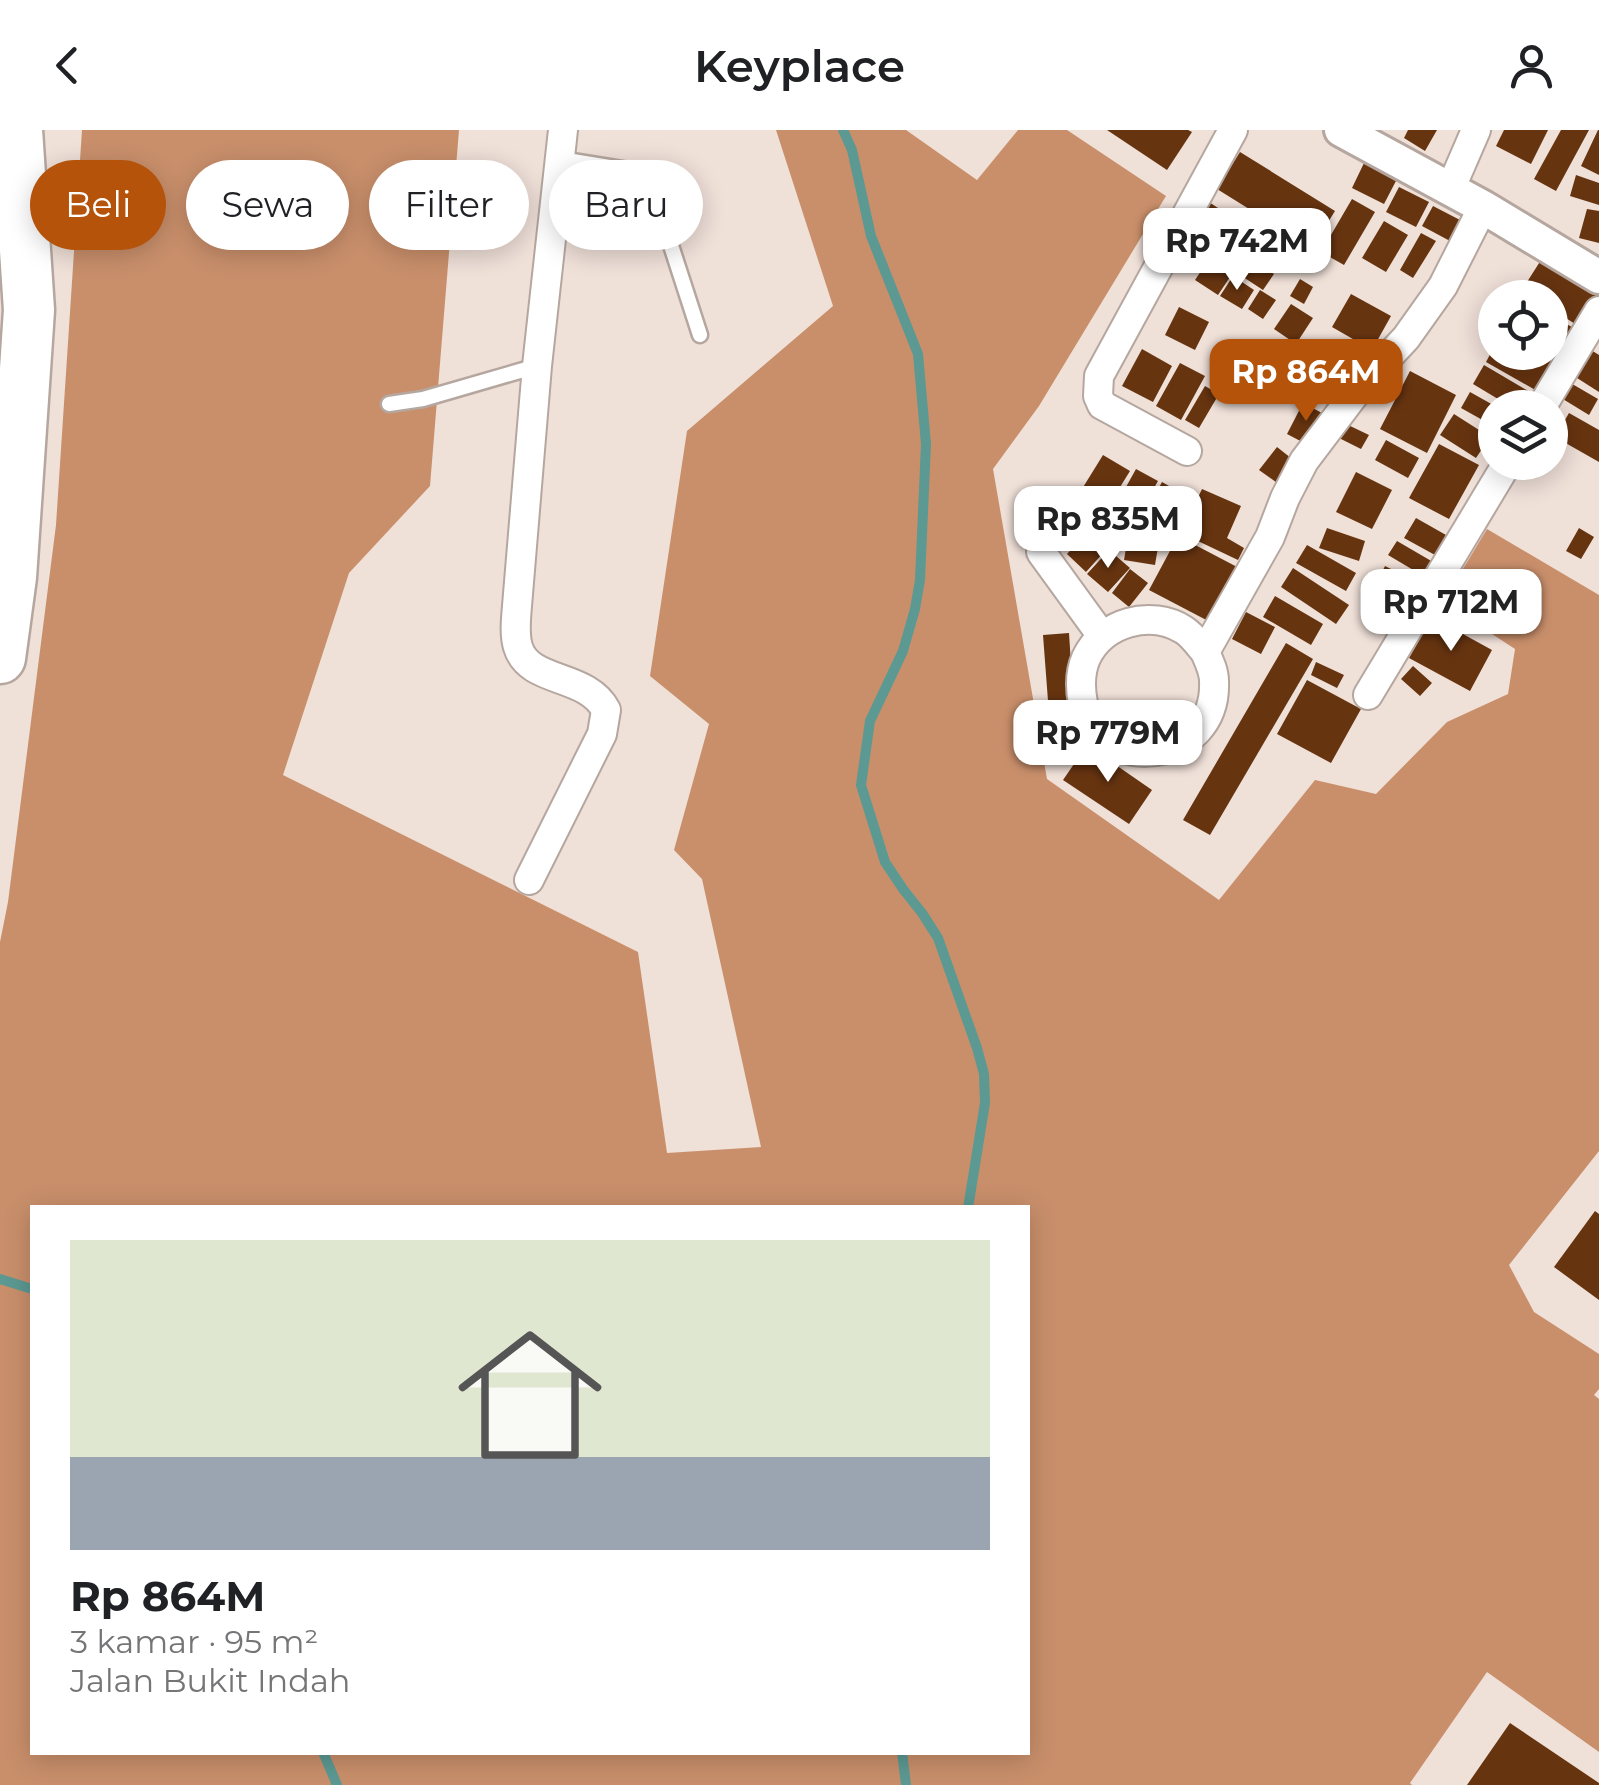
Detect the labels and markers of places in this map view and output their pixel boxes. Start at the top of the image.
pin: Rp 742M [1145,208,1329,293]
pin: Rp 864M [1214,339,1398,424]
pin: Rp 835M [1016,486,1200,571]
pin: Rp 712M [1359,569,1543,654]
pin: Rp 779M [1016,700,1200,785]

